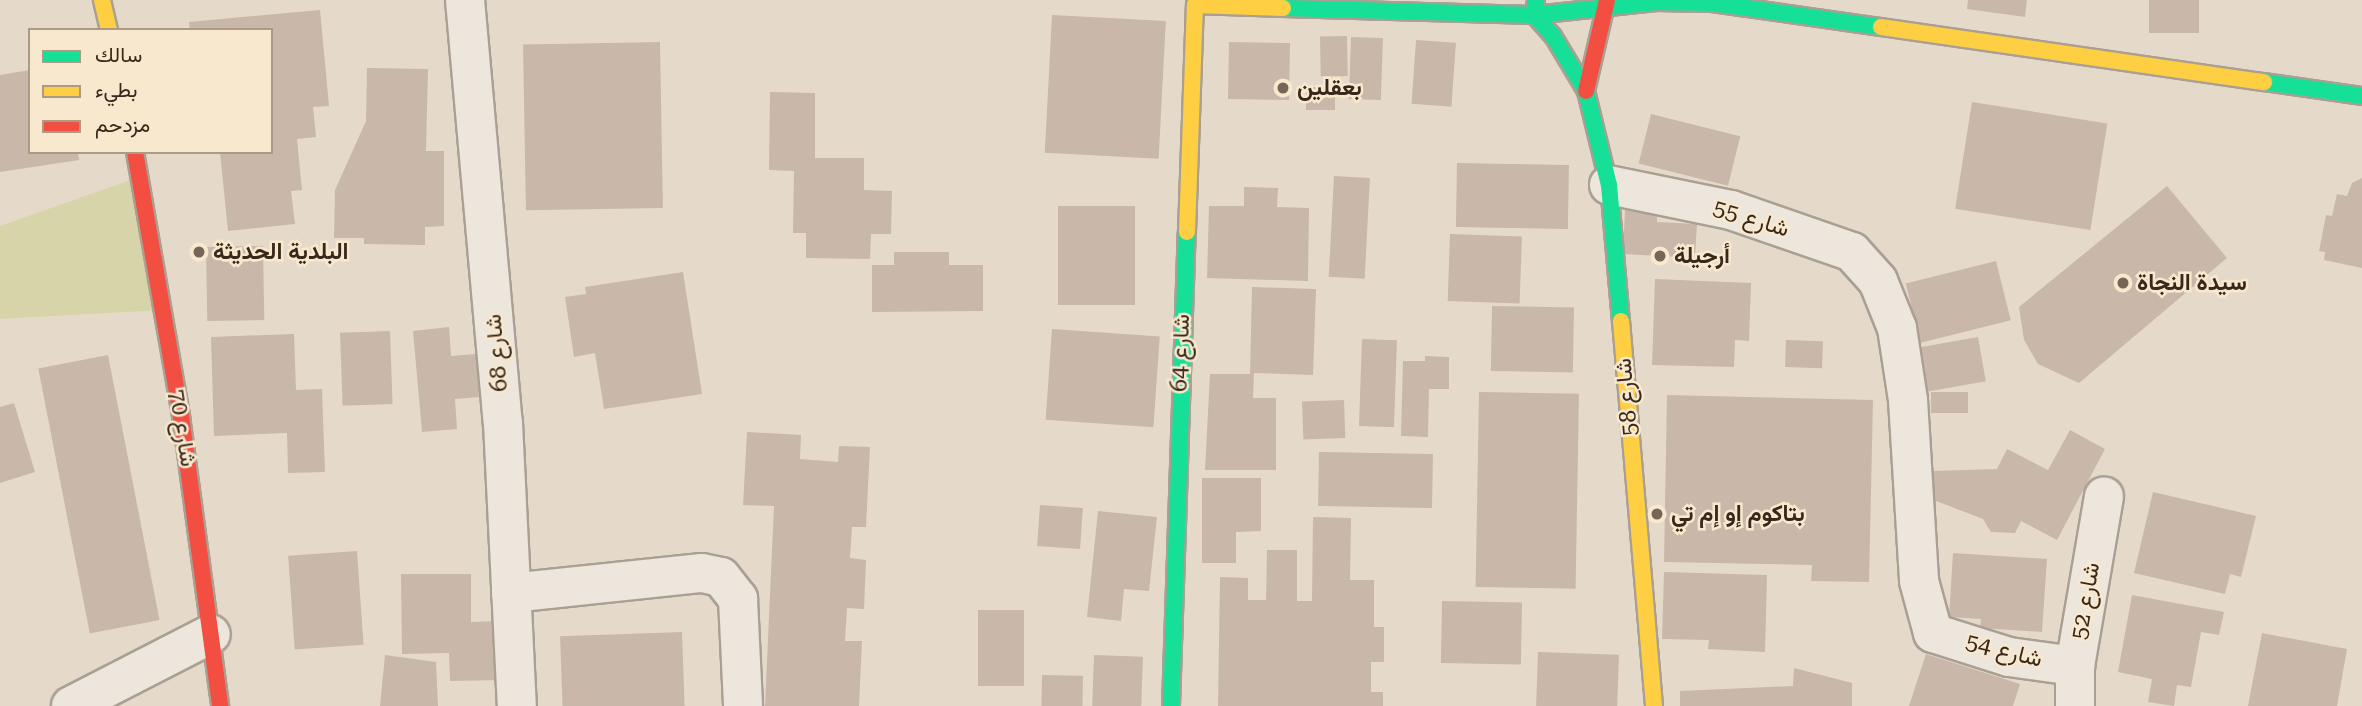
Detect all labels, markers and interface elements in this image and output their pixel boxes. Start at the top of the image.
legend [28,28,273,154]
text: سالك [95,43,142,67]
place label: بعقلين [1297,74,1362,102]
text: بطيء [95,78,138,102]
marker: بعقلين [1275,80,1291,96]
text: مزدحم [95,113,150,137]
street label: شارع 55 [1710,194,1792,244]
place label: البلدية الحديثة [213,238,349,266]
place label: أرجيلة [1674,242,1730,270]
marker: البلدية الحديثة [191,244,207,260]
marker: أرجيلة [1652,248,1668,264]
place label: سيدة النجاة [2137,269,2247,297]
marker: سيدة النجاة [2115,275,2131,291]
street label: شارع 68 [480,313,514,393]
street label: شارع 64 [1166,314,1196,392]
street label: شارع 58 [1610,357,1644,437]
street label: شارع 70 [162,387,202,469]
place label: بتاكوم إو إم تي [1671,500,1805,528]
marker: بتاكوم إو إم تي [1649,506,1665,522]
street label: شارع 52 [2066,560,2106,642]
street label: شارع 54 [1963,628,2045,674]

